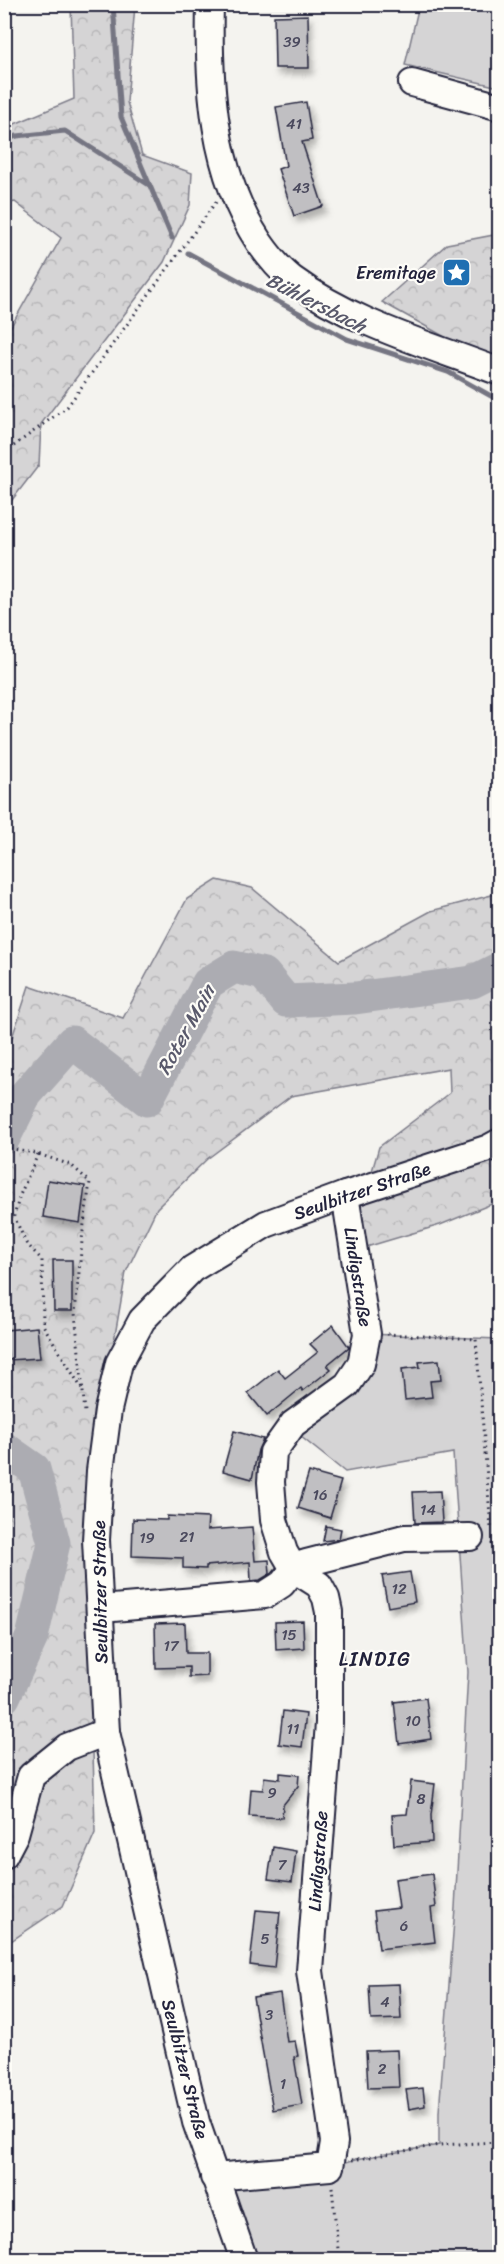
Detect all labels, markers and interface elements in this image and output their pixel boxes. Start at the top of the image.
house number: 39 [283,29,301,55]
house number: 41 [286,111,302,137]
house number: 43 [292,175,310,201]
place label: Eremitage [356,257,436,289]
place icon: Eremitage [441,257,473,289]
water label: Bühlersbach [260,263,374,344]
water label: Roter Main [147,977,226,1081]
street label: Seulbitzer Straße [289,1152,435,1229]
street label: Lindigstraße [334,1225,382,1329]
house number: 16 [313,1482,327,1508]
house number: 14 [420,1497,436,1523]
street label: Seulbitzer Straße [83,1520,117,1664]
house number: 21 [179,1524,195,1550]
house number: 19 [139,1525,155,1551]
house number: 12 [391,1576,407,1602]
house number: 15 [281,1622,297,1648]
house number: 17 [163,1633,180,1659]
district label: LINDIG [339,1642,411,1677]
house number: 10 [405,1708,421,1734]
house number: 11 [287,1716,299,1742]
house number: 9 [267,1780,277,1806]
house number: 8 [416,1786,426,1812]
street label: Lindigstraße [299,1810,337,1912]
house number: 7 [278,1852,288,1878]
house number: 6 [400,1913,408,1939]
house number: 5 [260,1926,270,1952]
house number: 4 [380,1989,390,2015]
street label: Seulbitzer Straße [152,1996,218,2143]
house number: 3 [265,2002,273,2028]
house number: 2 [378,2056,387,2082]
house number: 1 [280,2071,286,2097]

